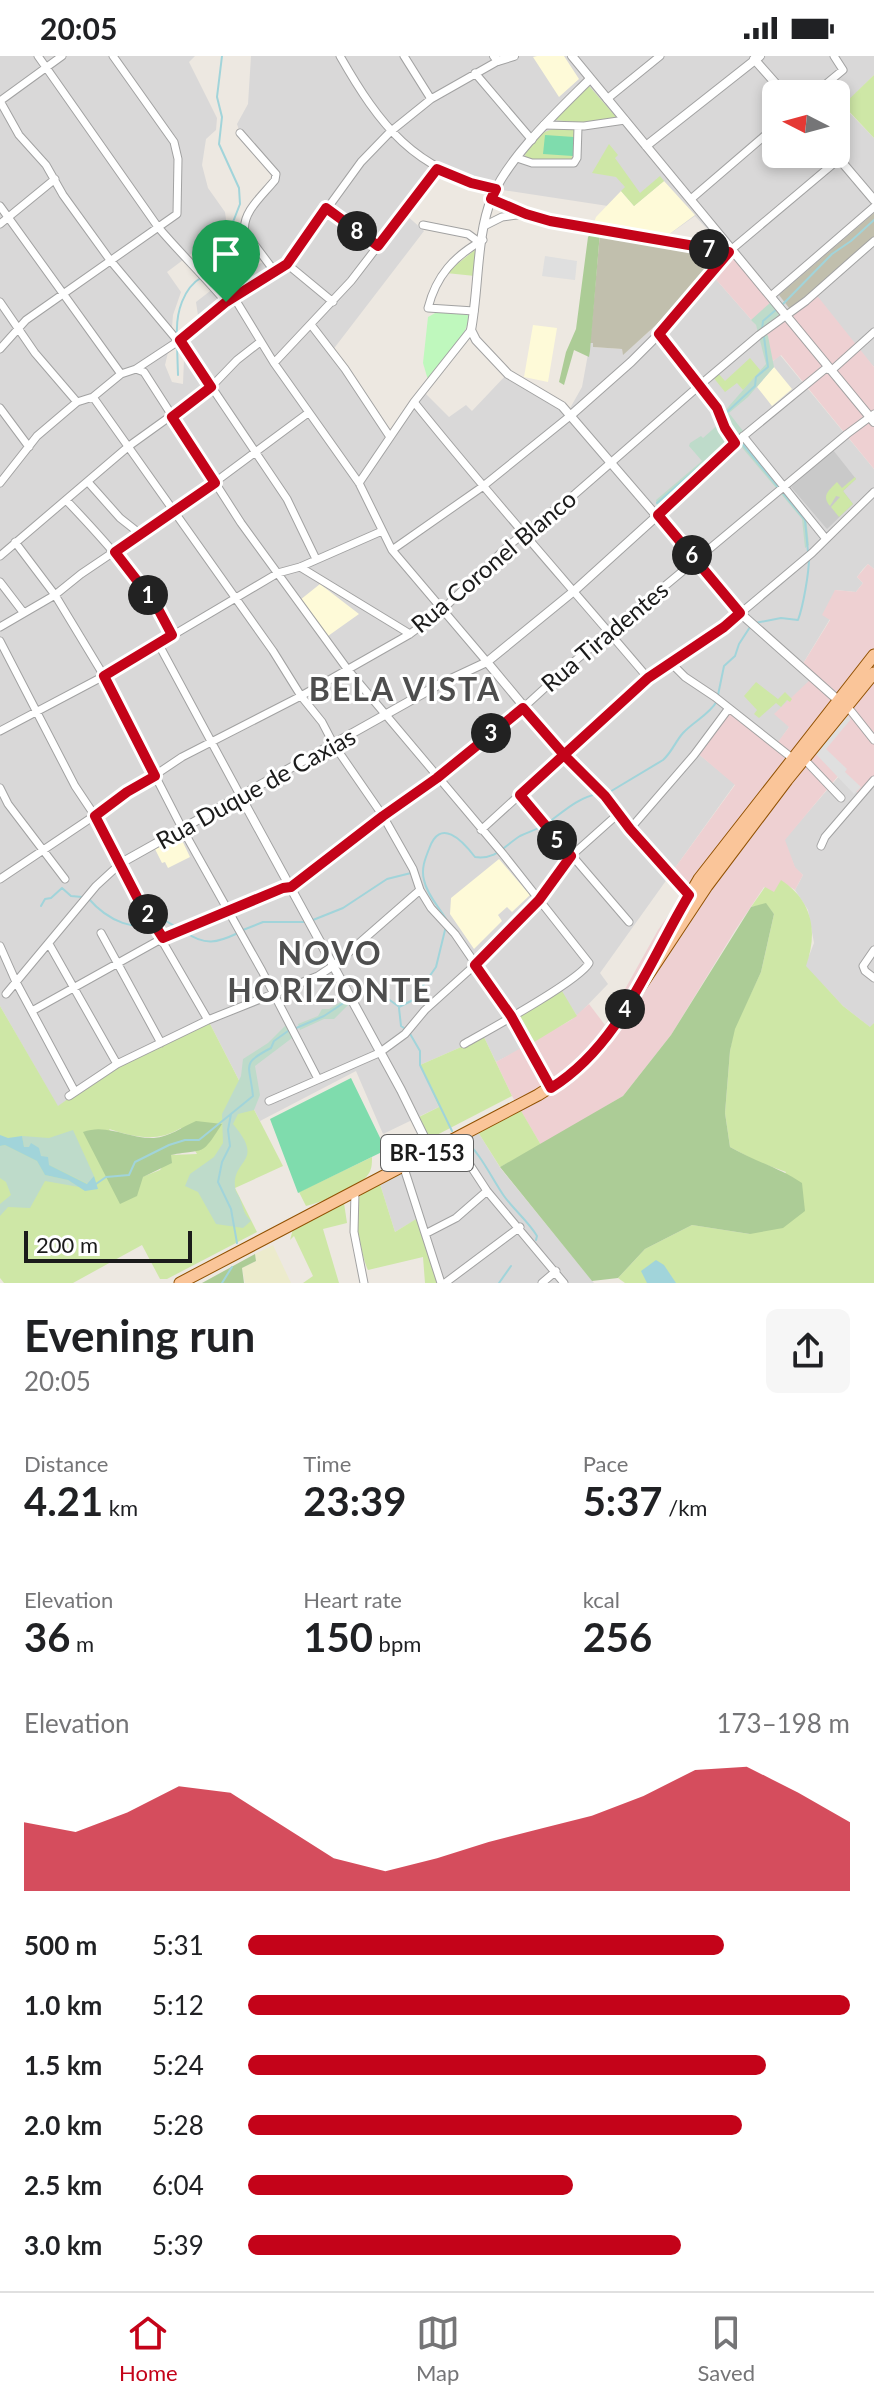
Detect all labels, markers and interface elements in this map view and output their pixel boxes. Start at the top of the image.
text: 20:05 [40,10,117,46]
north arrow [762,80,850,168]
map controls [762,80,850,168]
pin: 8 [337,211,377,251]
text: 8 [351,217,363,244]
pin [192,220,260,302]
pin: 7 [689,229,729,269]
icon: arrive [204,232,248,276]
text: 7 [703,235,715,262]
street label: Rua Coronel Blanco [405,483,581,638]
pin: 6 [672,535,712,575]
text: 6 [686,541,698,568]
street label: Rua Tiradentes [535,574,673,697]
pin: 1 [128,575,168,615]
text: 1 [142,581,154,608]
district label: BELA VISTA [309,669,501,708]
pin: 3 [471,713,511,753]
text: 3 [485,719,497,746]
street label: Rua Duque de Caxias [151,721,360,855]
pin: 5 [537,820,577,860]
text: 5 [551,826,563,853]
pin: 2 [128,894,168,934]
text: 2 [142,900,154,927]
district label: NOVO HORIZONTE [227,933,433,1009]
pin: 4 [605,989,645,1029]
text: 4 [619,995,631,1022]
road number: BR-153 [381,1135,473,1171]
scale bar [24,1227,192,1263]
text: 200 m [36,1231,98,1258]
text: Evening run [24,1309,255,1361]
button: share [766,1309,850,1393]
text: 20:05 [24,1365,91,1397]
text: Distance [24,1450,108,1477]
text: Time [303,1450,351,1477]
text: Pace [583,1450,628,1477]
text: 4.21 [24,1477,103,1525]
text: 23:39 [303,1477,406,1525]
text: 5:37 [583,1477,663,1525]
text: km [103,1494,138,1521]
text: /km [663,1494,707,1521]
text: Elevation [24,1586,113,1613]
text: Heart rate [303,1586,402,1613]
text: kcal [583,1586,620,1613]
text: 36 [24,1613,70,1661]
text: 150 [303,1613,373,1661]
text: 256 [583,1613,652,1661]
text: m [70,1630,94,1657]
text: bpm [373,1630,421,1657]
text: Elevation [24,1707,130,1739]
text: 173–198 m [716,1707,850,1739]
text: 500 m [24,1929,97,1961]
text: 5:31 [152,1929,204,1961]
text: 1.0 km [24,1989,102,2021]
text: 5:12 [152,1989,204,2021]
text: 1.5 km [24,2049,102,2081]
text: 5:24 [152,2049,204,2081]
text: 2.0 km [24,2109,102,2141]
text: 5:28 [152,2109,204,2141]
text: 2.5 km [24,2169,102,2201]
text: 6:04 [152,2169,204,2201]
text: 3.0 km [24,2229,102,2261]
text: 5:39 [152,2229,204,2261]
tab: Home [119,2311,178,2386]
tab: Map [416,2311,460,2386]
tab: Saved [698,2311,755,2386]

